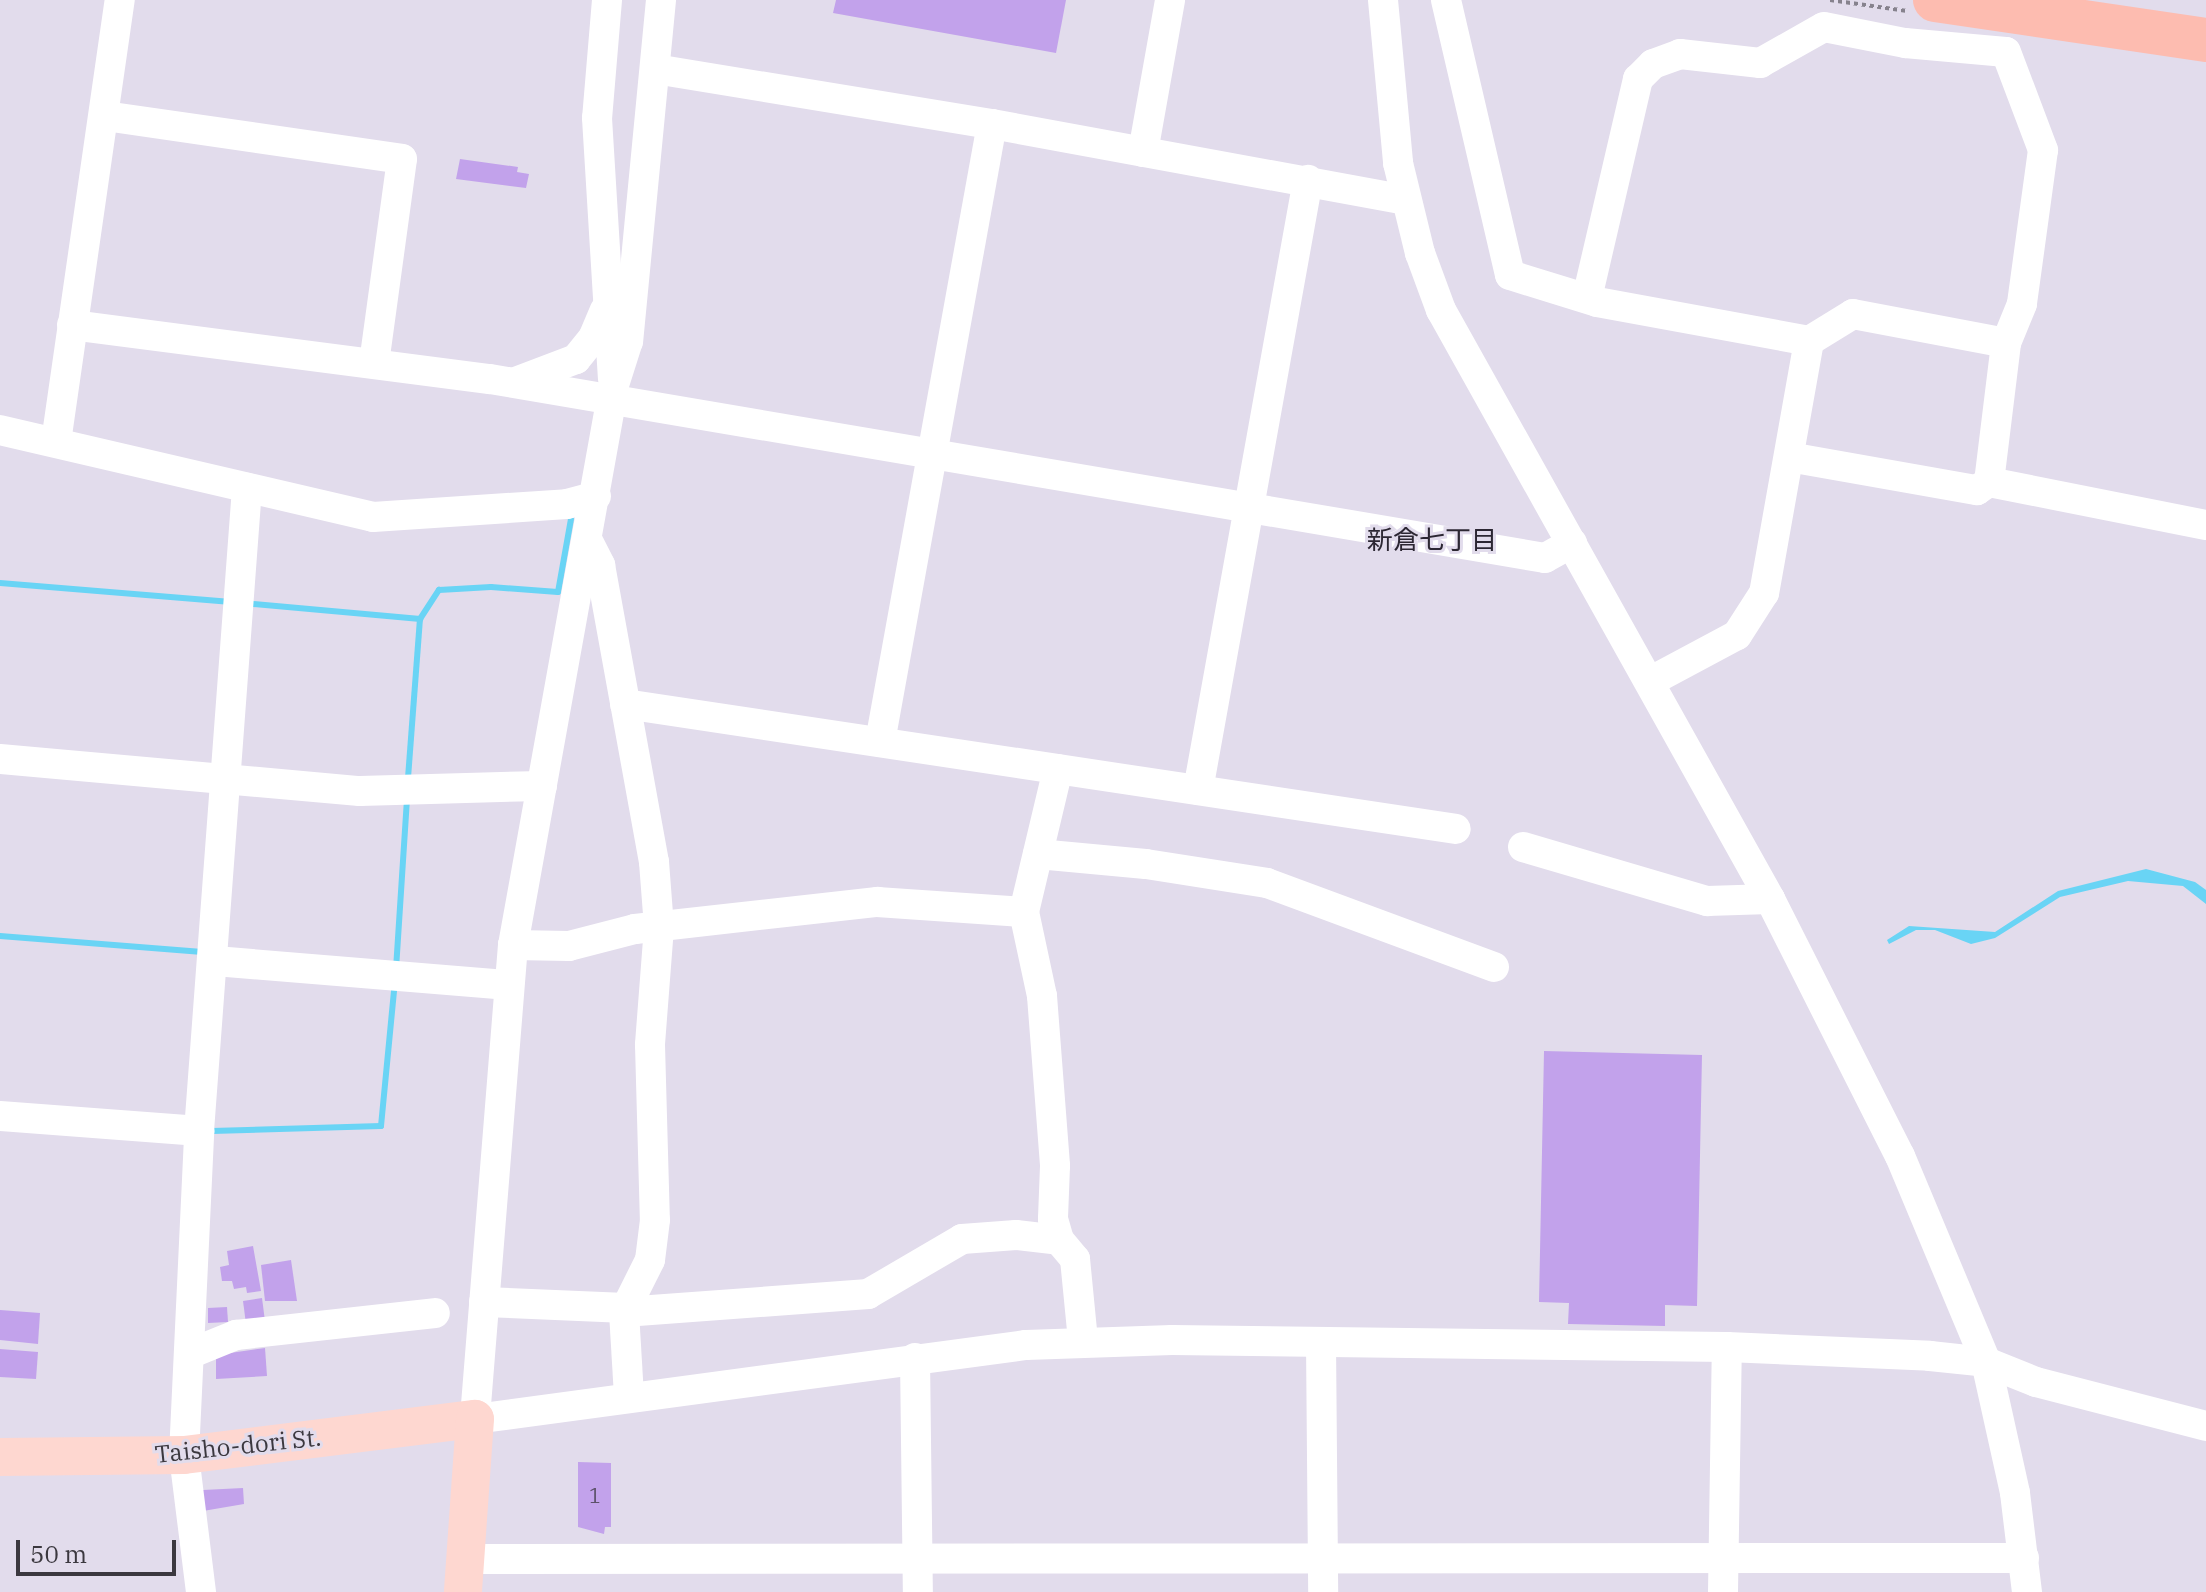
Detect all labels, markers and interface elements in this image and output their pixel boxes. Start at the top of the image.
district label: 新倉七丁目 [1367,524,1497,556]
street label: Taisho-dori St. [153,1423,323,1469]
house number: 1 [589,1483,601,1507]
scale bar [20,1524,180,1574]
text: 50 m [30,1538,87,1570]

